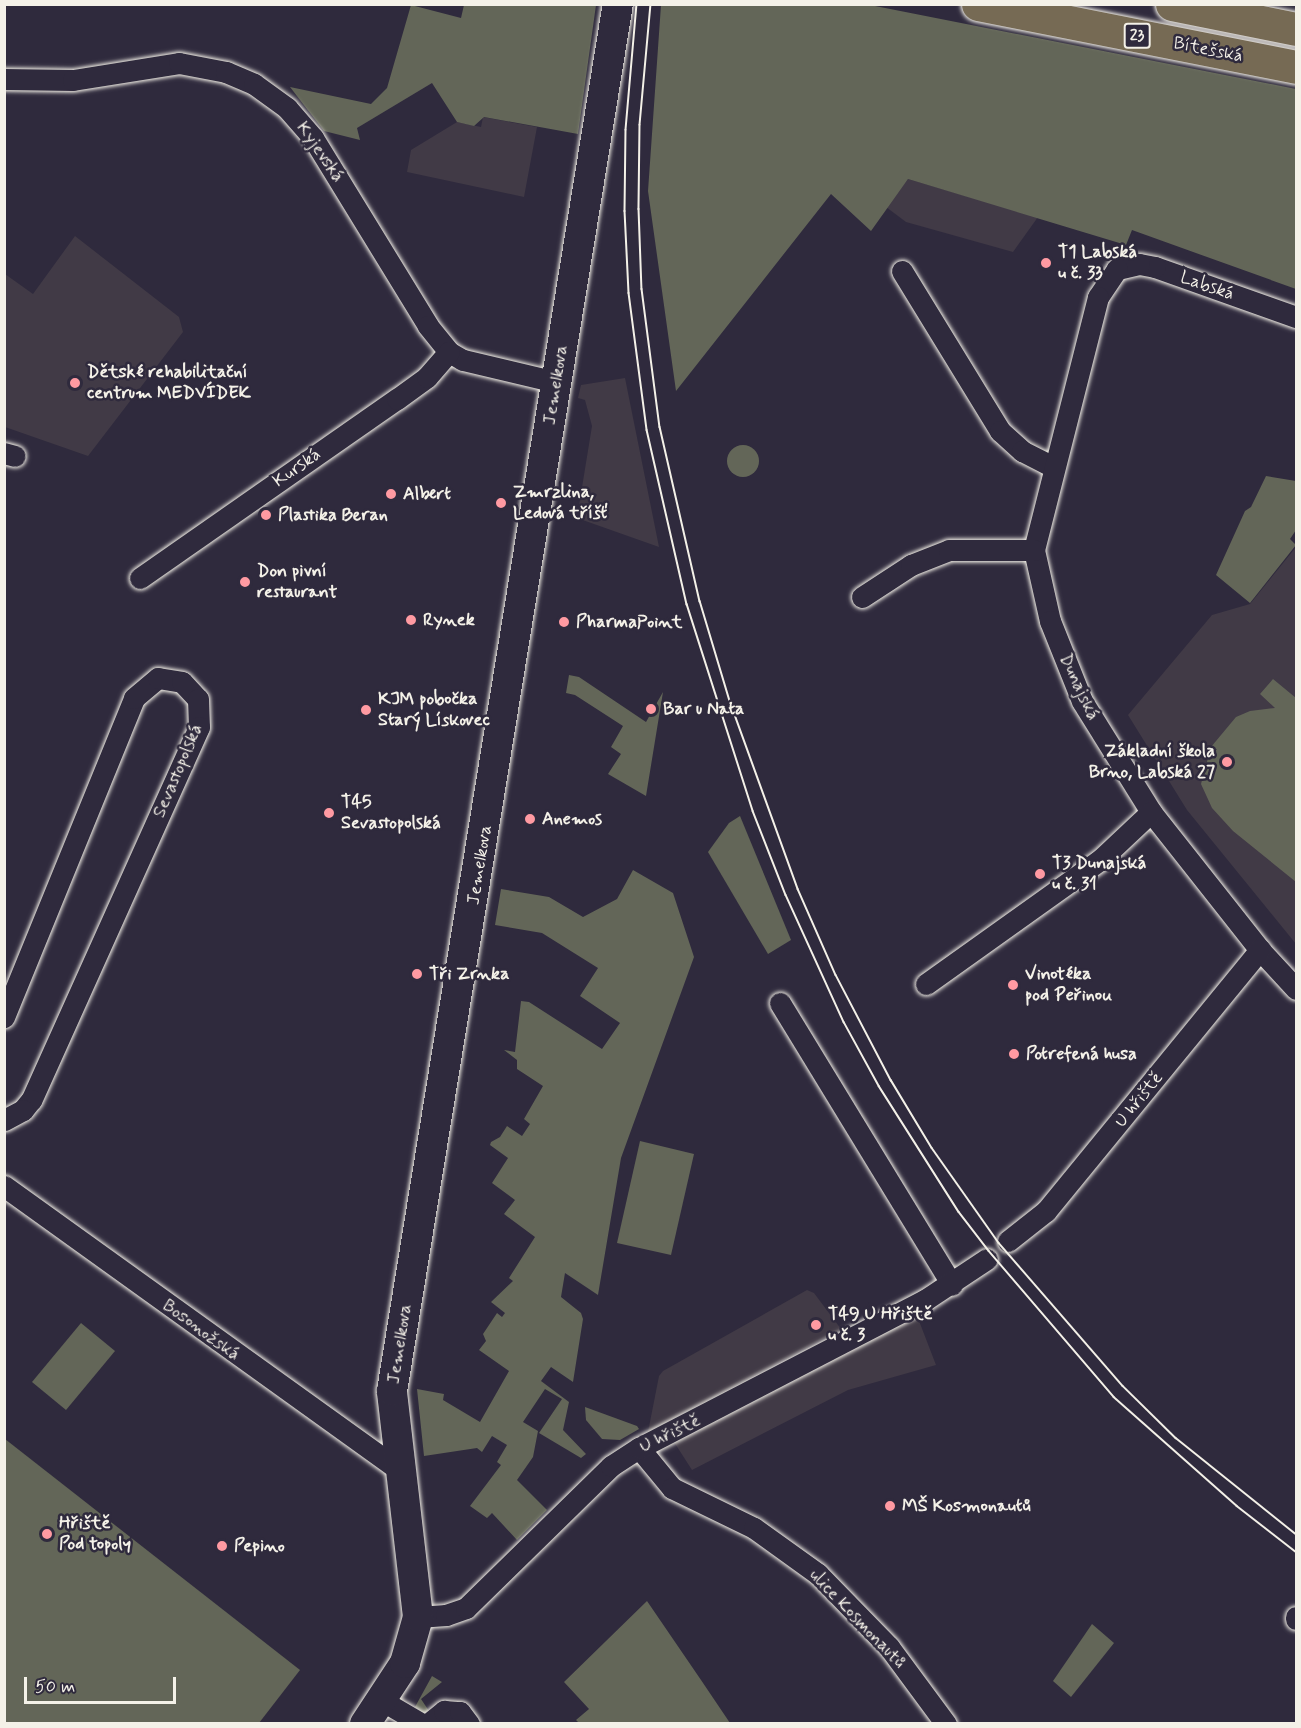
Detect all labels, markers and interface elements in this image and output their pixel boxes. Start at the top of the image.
road number: 23 [1124,23,1150,49]
street label: Bítešská [1171,33,1245,67]
street label: Kyjevská [291,118,349,186]
place label: T1 Labská u č. 33 [1058,242,1137,284]
marker: T1 Labská u č. 33 [1039,256,1053,270]
street label: Labská [1177,267,1237,305]
street label: Jemelkova [539,344,573,426]
place label: Dětské rehabilitační centrum MEDVÍDEK [87,362,254,404]
marker: Dětské rehabilitační centrum MEDVÍDEK [68,376,82,390]
street label: Kurská [269,444,325,492]
place label: Zmrzlina, Ledová tříšť [513,482,608,524]
place label: Albert [403,483,451,505]
marker: Albert [384,487,398,501]
marker: Zmrzlina, Ledová tříšť [494,496,508,510]
place label: Plastika Beran [278,504,392,526]
marker: Plastika Beran [259,508,273,522]
place label: Don pivní restaurant [257,561,337,604]
marker: Don pivní restaurant [238,575,252,589]
place label: Rynek [423,609,475,631]
place label: PharmaPoint [576,611,682,633]
marker: Rynek [404,613,418,627]
marker: PharmaPoint [557,615,571,629]
street label: Dunajská [1054,650,1104,724]
place label: KJM pobočka Starý Lískovec [378,689,490,732]
place label: Bar u Nata [663,698,745,720]
marker: Bar u Nata [644,702,658,716]
marker: KJM pobočka Starý Lískovec [359,703,373,717]
street label: Sevastopolská [149,721,207,821]
place label: Základní škola Brno, Labská 27 [1088,741,1215,783]
marker: Základní škola Brno, Labská 27 [1220,755,1234,769]
place label: T45 Sevastopolská [341,792,441,834]
marker: T45 Sevastopolská [322,806,336,820]
place label: Anemos [542,808,602,830]
marker: Anemos [523,812,537,826]
street label: Jemelkova [463,824,497,906]
place label: T3 Dunajská u č. 31 [1052,853,1146,896]
marker: T3 Dunajská u č. 31 [1033,867,1047,881]
place label: Tři Zrnka [429,963,509,985]
place label: Vinotéka pod Peřinou [1025,964,1110,1006]
marker: Tři Zrnka [410,967,424,981]
marker: Vinotéka pod Peřinou [1006,978,1020,992]
place label: Potrefená husa [1026,1043,1137,1065]
marker: Potrefená husa [1007,1047,1021,1061]
street label: U hřiště [1110,1068,1168,1132]
street label: Bosonožská [158,1295,244,1365]
street label: Jemelkova [383,1303,417,1385]
place label: T49 U Hřiště u č. 3 [828,1304,932,1346]
marker: T49 U Hřiště u č. 3 [809,1318,823,1332]
street label: U hřiště [636,1410,704,1458]
place label: MŠ Kosmonautů [902,1495,1031,1517]
marker: MŠ Kosmonautů [883,1499,897,1513]
place label: Hřiště Pod topoly [59,1513,134,1556]
marker: Hřiště Pod topoly [40,1527,54,1541]
place label: Pepino [234,1535,285,1557]
marker: Pepino [215,1539,229,1553]
street label: ulice Kosmonautů [801,1562,913,1676]
scale bar [27,1665,178,1703]
text: 50 m [35,1675,75,1699]

